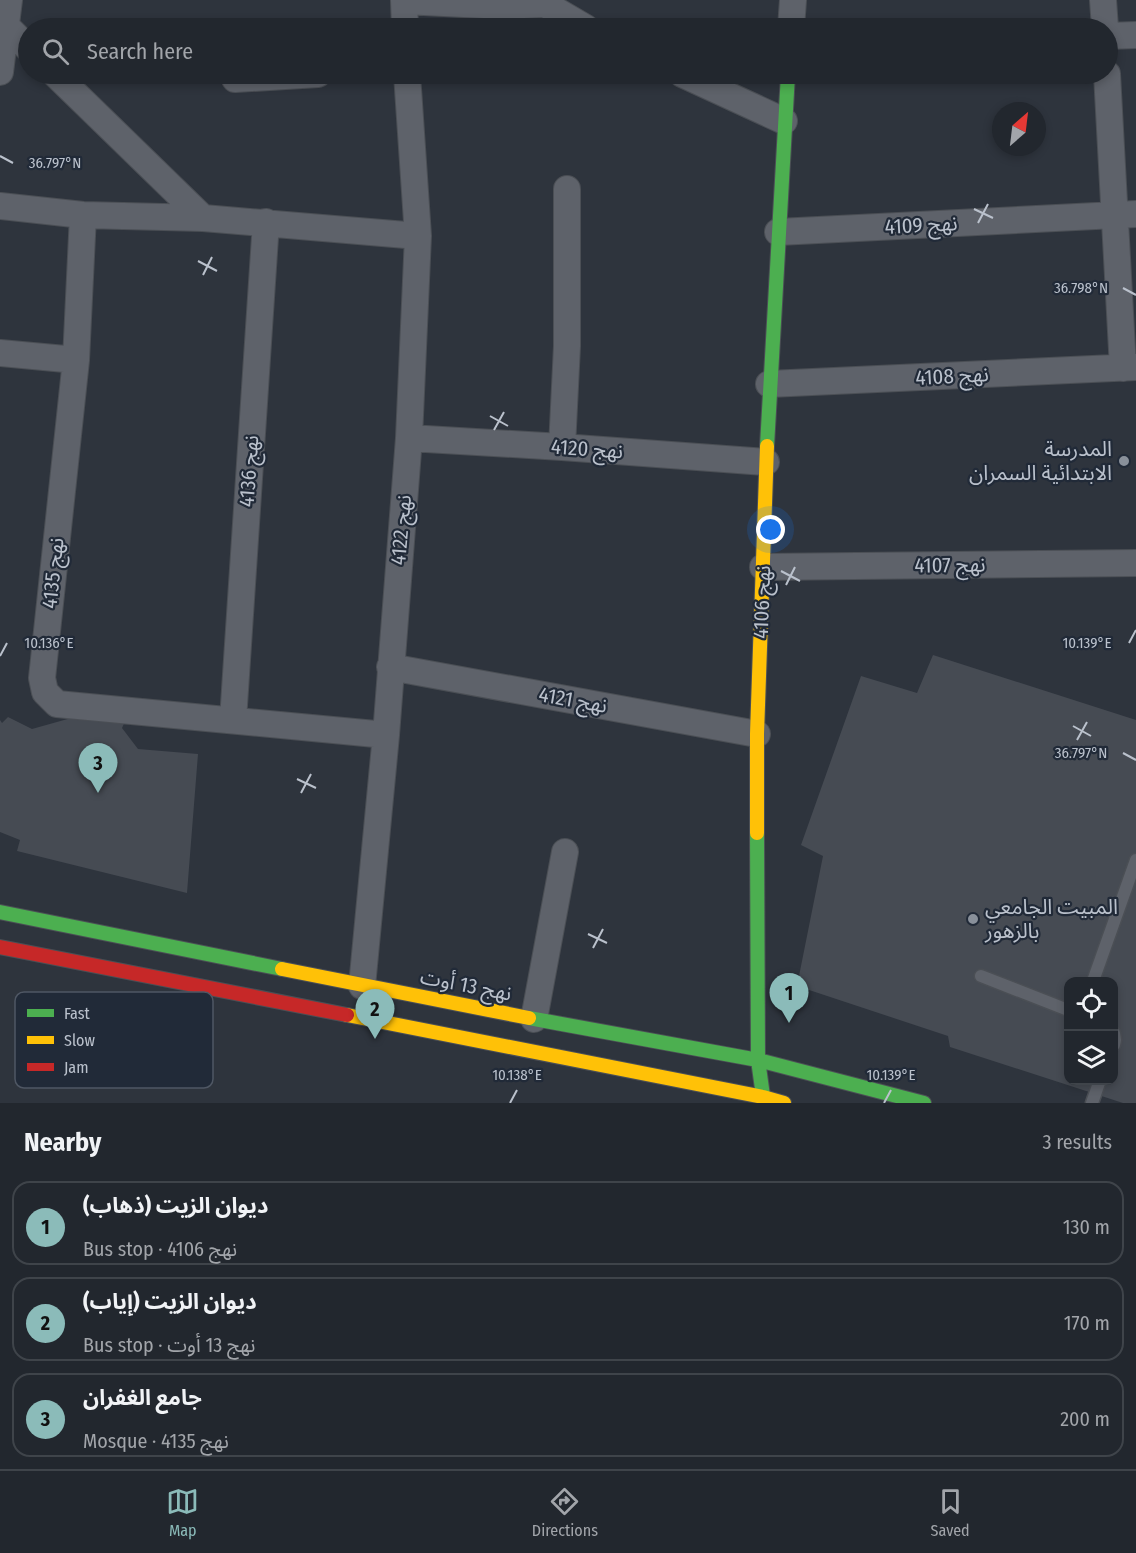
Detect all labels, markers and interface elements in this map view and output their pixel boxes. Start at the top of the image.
search box [18,18,1118,84]
icon: search [39,35,72,68]
text: Search here [87,38,193,65]
north arrow [992,102,1046,156]
text: 36.797°N [29,154,81,172]
street label: نهج 4109 [884,210,958,242]
text: 36.798°N [1054,279,1108,297]
street label: نهج 4108 [915,361,990,393]
street label: نهج 4136 [234,434,266,508]
street label: نهج 4120 [550,434,624,466]
place label: المدرسة الابتدائية السمران [969,436,1112,486]
marker: المدرسة الابتدائية السمران [1117,454,1131,468]
street label: نهج 4122 [385,494,419,566]
your location [756,515,785,544]
street label: نهج 4135 [36,536,72,610]
street label: نهج 4107 [914,551,986,581]
street label: نهج 4106 [748,565,778,639]
text: 10.136°E [24,634,74,652]
text: 10.139°E [1062,634,1112,652]
street label: نهج 4121 [536,681,609,721]
pin: 3 [78,744,118,793]
text: 36.797°N [1055,744,1107,762]
place label: المبيت الجامعي بالزهور [984,894,1118,944]
marker: المبيت الجامعي بالزهور [966,912,980,926]
street label: نهج 13 أوت [418,963,514,1009]
pin: 1 [770,974,808,1023]
map controls [1064,977,1118,1085]
button: locate [1064,977,1118,1031]
pin: 2 [356,990,394,1039]
legend [15,992,213,1088]
text: Fast [64,1004,91,1023]
text: Slow [64,1031,95,1050]
button: layers [1064,1031,1118,1085]
text: Jam [64,1058,89,1077]
text: 10.138°E [492,1066,542,1084]
text: 10.139°E [866,1066,916,1084]
text: Nearby [24,1127,101,1158]
text: 3 results [1043,1130,1112,1154]
text: ديوان الزيت (ذهاب) [83,1192,268,1219]
text: 1 [41,1215,50,1239]
text: 130 m [1063,1215,1110,1239]
text: Bus stop · نهج 4106 [83,1237,237,1261]
text: ديوان الزيت (إياب) [83,1288,257,1315]
text: 2 [41,1311,50,1335]
text: 170 m [1064,1311,1110,1335]
text: Bus stop · نهج 13 أوت [83,1333,255,1357]
text: جامع الغفران [83,1384,202,1411]
text: 3 [41,1407,50,1431]
text: 200 m [1060,1407,1110,1431]
text: Mosque · نهج 4135 [83,1429,229,1453]
tab: Map [166,1485,199,1540]
tab: Directions [532,1485,598,1540]
tab: Saved [931,1485,970,1540]

